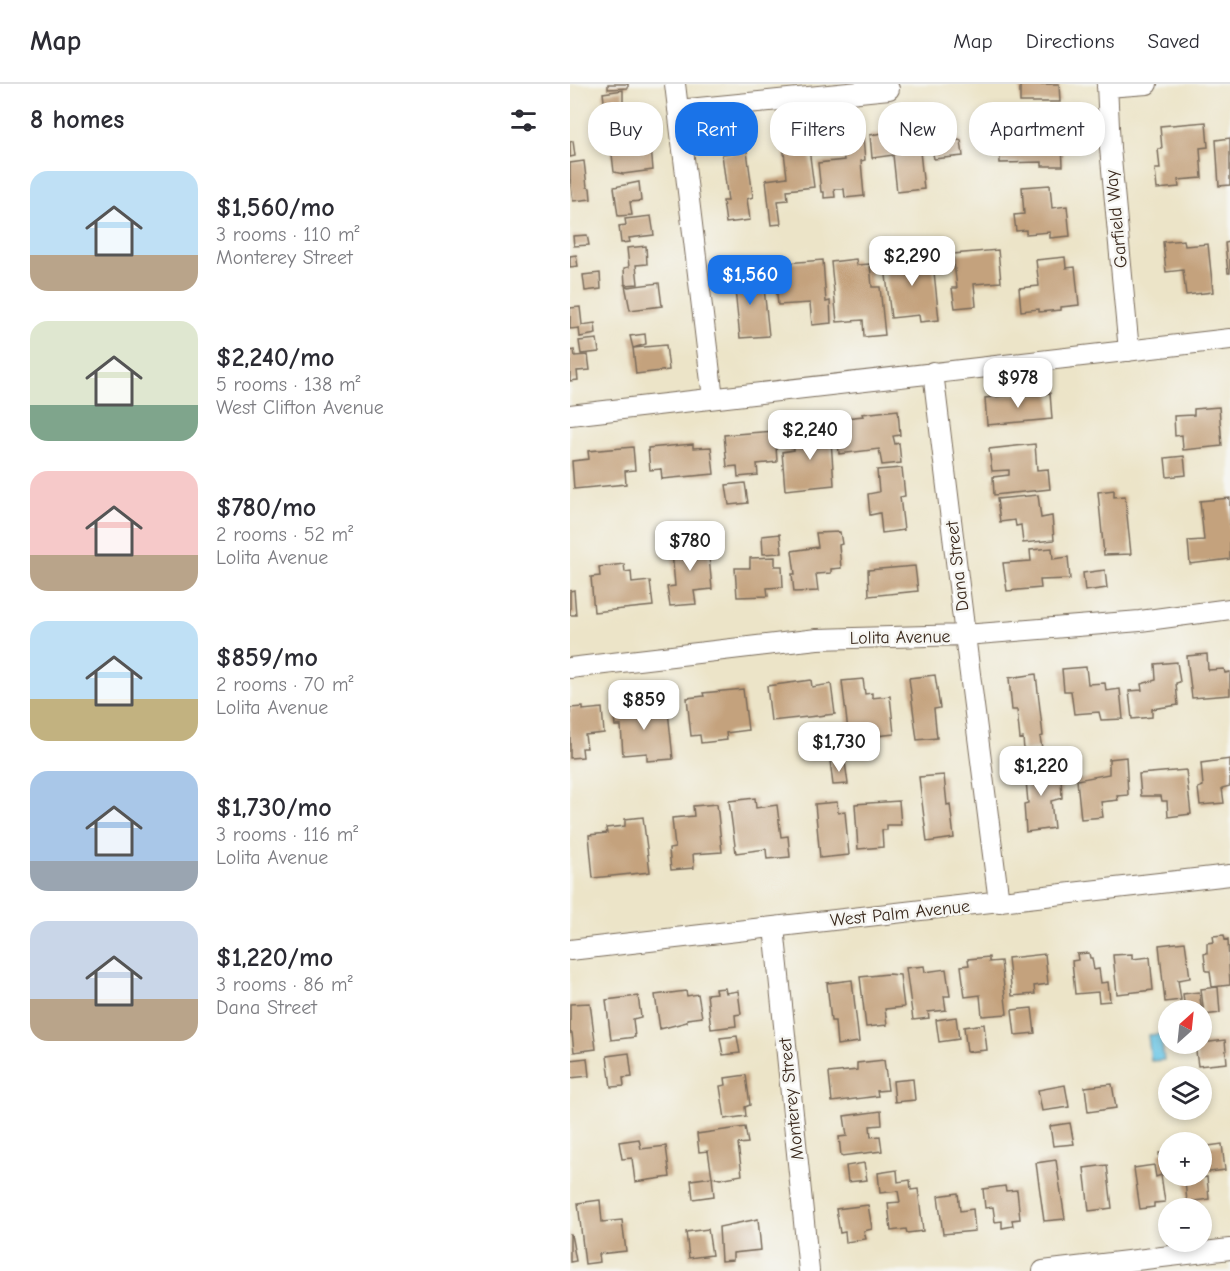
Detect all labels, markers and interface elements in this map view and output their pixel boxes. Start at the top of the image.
text: Map [30,25,81,57]
text: Map [953,29,993,53]
text: Directions [1026,29,1115,53]
text: Saved [1148,29,1200,53]
chip: Buy [588,102,663,156]
chip: Rent [675,102,758,156]
chip: Filters [770,102,866,156]
chip: New [878,102,957,156]
chip: Apartment [969,102,1105,156]
icon: filters [507,104,540,137]
text: 8 homes [30,105,124,135]
street label: Garfield Way [1101,168,1132,269]
text: $1,560/mo [216,193,335,223]
icon: home [78,195,150,267]
text: 3 rooms · 110 m² [216,223,360,246]
pin: $2,290 [863,236,961,287]
text: $2,290 [883,244,941,267]
text: Monterey Street [216,246,353,269]
pin: $1,560 [701,255,799,306]
text: $1,560 [722,263,778,286]
text: $2,240/mo [216,343,334,373]
icon: home [78,345,150,417]
pin: $978 [982,358,1054,409]
text: $978 [997,366,1039,389]
text: 5 rooms · 138 m² [216,373,361,396]
text: West Clifton Avenue [216,396,384,419]
pin: $2,240 [761,410,859,461]
text: $2,240 [782,418,838,441]
text: $780/mo [216,493,316,523]
icon: home [78,495,150,567]
street label: Dana Street [941,519,973,612]
pin: $780 [654,521,726,572]
text: 2 rooms · 52 m² [216,523,353,546]
text: $780 [669,529,711,552]
text: Lolita Avenue [216,546,328,569]
street label: Lolita Avenue [849,626,951,649]
text: $859/mo [216,643,318,673]
icon: home [78,645,150,717]
text: 2 rooms · 70 m² [216,673,353,696]
pin: $859 [608,680,680,731]
text: $859 [622,688,666,711]
text: Lolita Avenue [216,696,328,719]
pin: $1,730 [790,722,888,773]
text: $1,730 [812,730,866,753]
pin: $1,220 [992,746,1090,797]
text: $1,220 [1013,754,1069,777]
text: $1,730/mo [216,793,332,823]
icon: home [78,795,150,867]
text: 3 rooms · 116 m² [216,823,358,846]
text: Lolita Avenue [216,846,328,869]
street label: West Palm Avenue [829,896,971,931]
text: $1,220/mo [216,943,333,973]
icon: home [78,945,150,1017]
text: 3 rooms · 86 m² [216,973,353,996]
text: Dana Street [216,996,317,1019]
north arrow [1158,1000,1212,1054]
map controls [1158,1000,1212,1252]
street label: Monterey Street [775,1036,808,1161]
button: layers [1158,1066,1212,1120]
button: + [1158,1132,1212,1186]
button: − [1158,1198,1212,1252]

